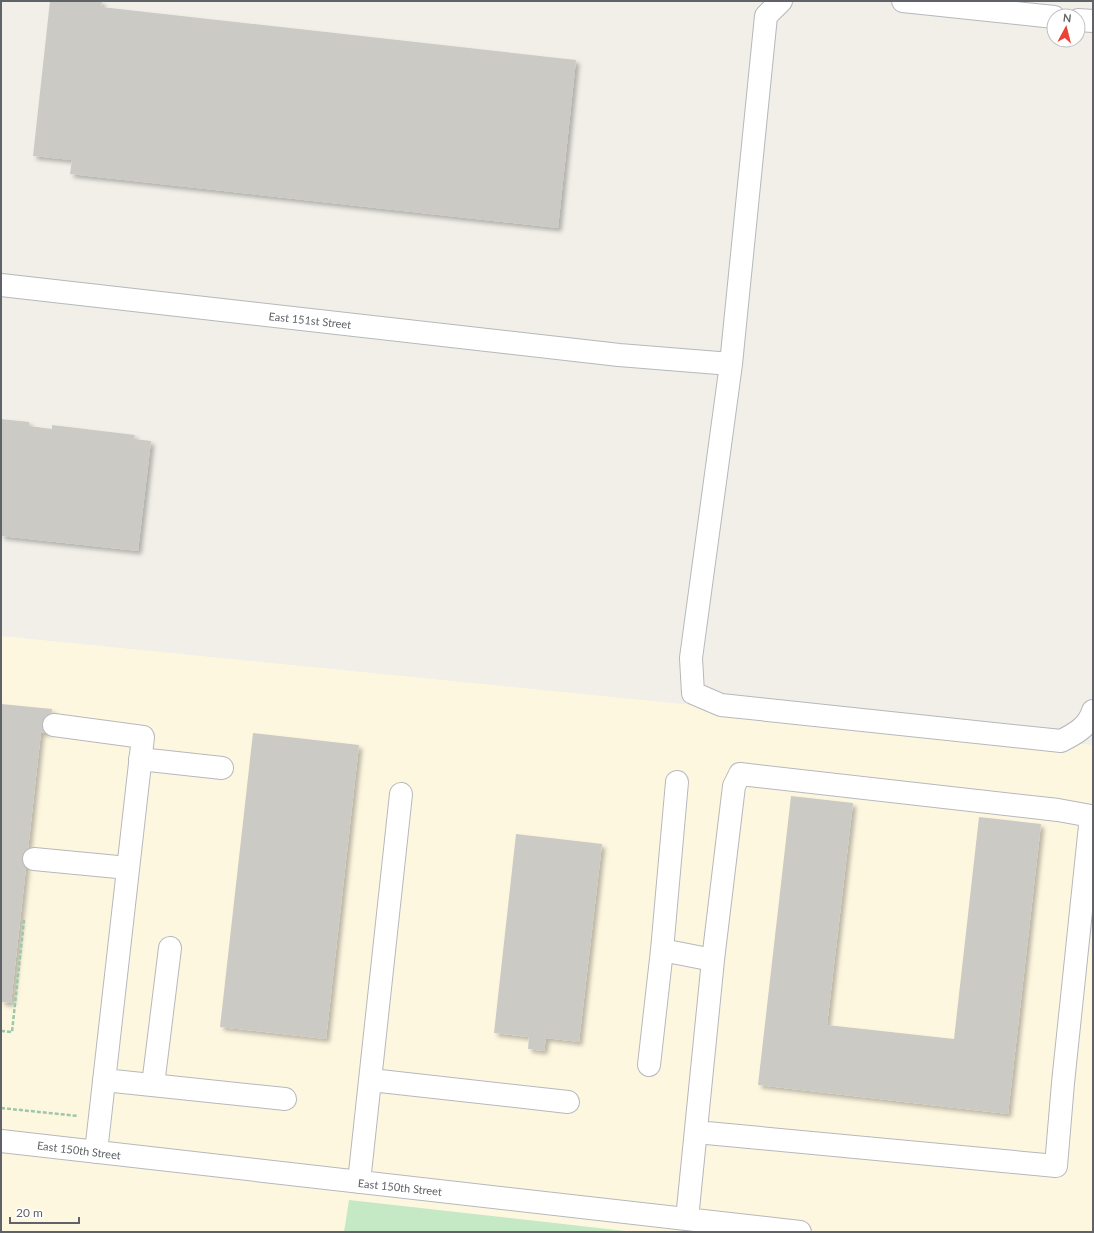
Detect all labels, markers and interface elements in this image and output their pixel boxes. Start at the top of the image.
north arrow [1046,8,1086,48]
text: N [1062,11,1072,25]
street label: East 151st Street [268,309,352,331]
street label: East 150th Street [36,1138,122,1162]
street label: East 150th Street [357,1176,443,1198]
scale bar [10,1199,79,1225]
text: 20 m [16,1205,43,1220]

